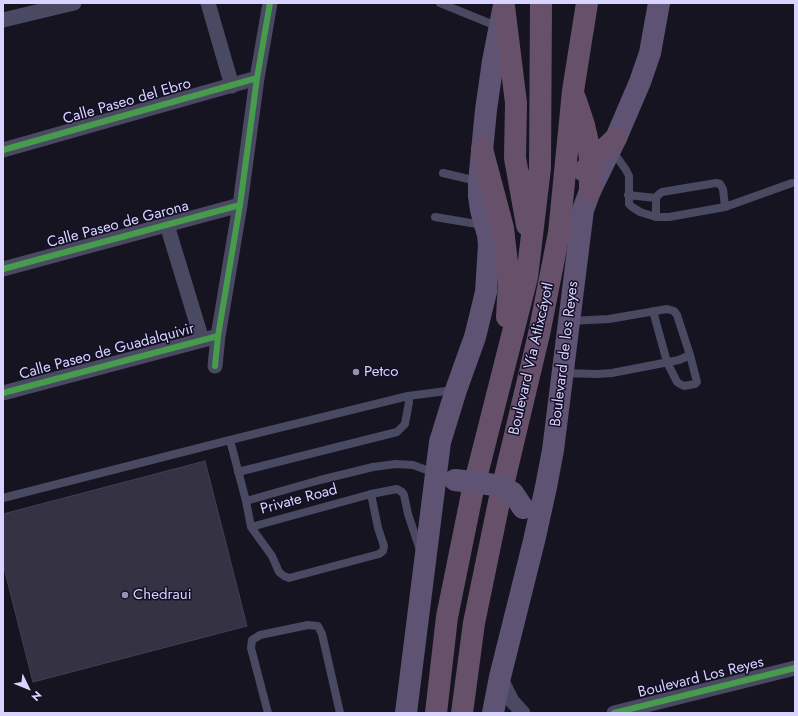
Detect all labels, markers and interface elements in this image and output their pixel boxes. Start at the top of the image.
street label: Calle Paseo del Ebro [61,75,193,129]
street label: Calle Paseo de Garona [45,197,191,253]
street label: Boulevard de los Reyes [547,280,583,428]
street label: Boulevard Vía Atlixcáyotl [506,281,558,437]
street label: Calle Paseo de Guadalquivir [17,320,197,384]
place label: Petco [364,363,398,381]
marker: Petco [351,367,361,377]
street label: Private Road [259,481,339,519]
place label: Chedraui [133,586,192,604]
marker: Chedraui [120,590,130,600]
street label: Boulevard Los Reyes [636,654,766,702]
north arrow [8,668,48,708]
text: N [28,688,46,705]

